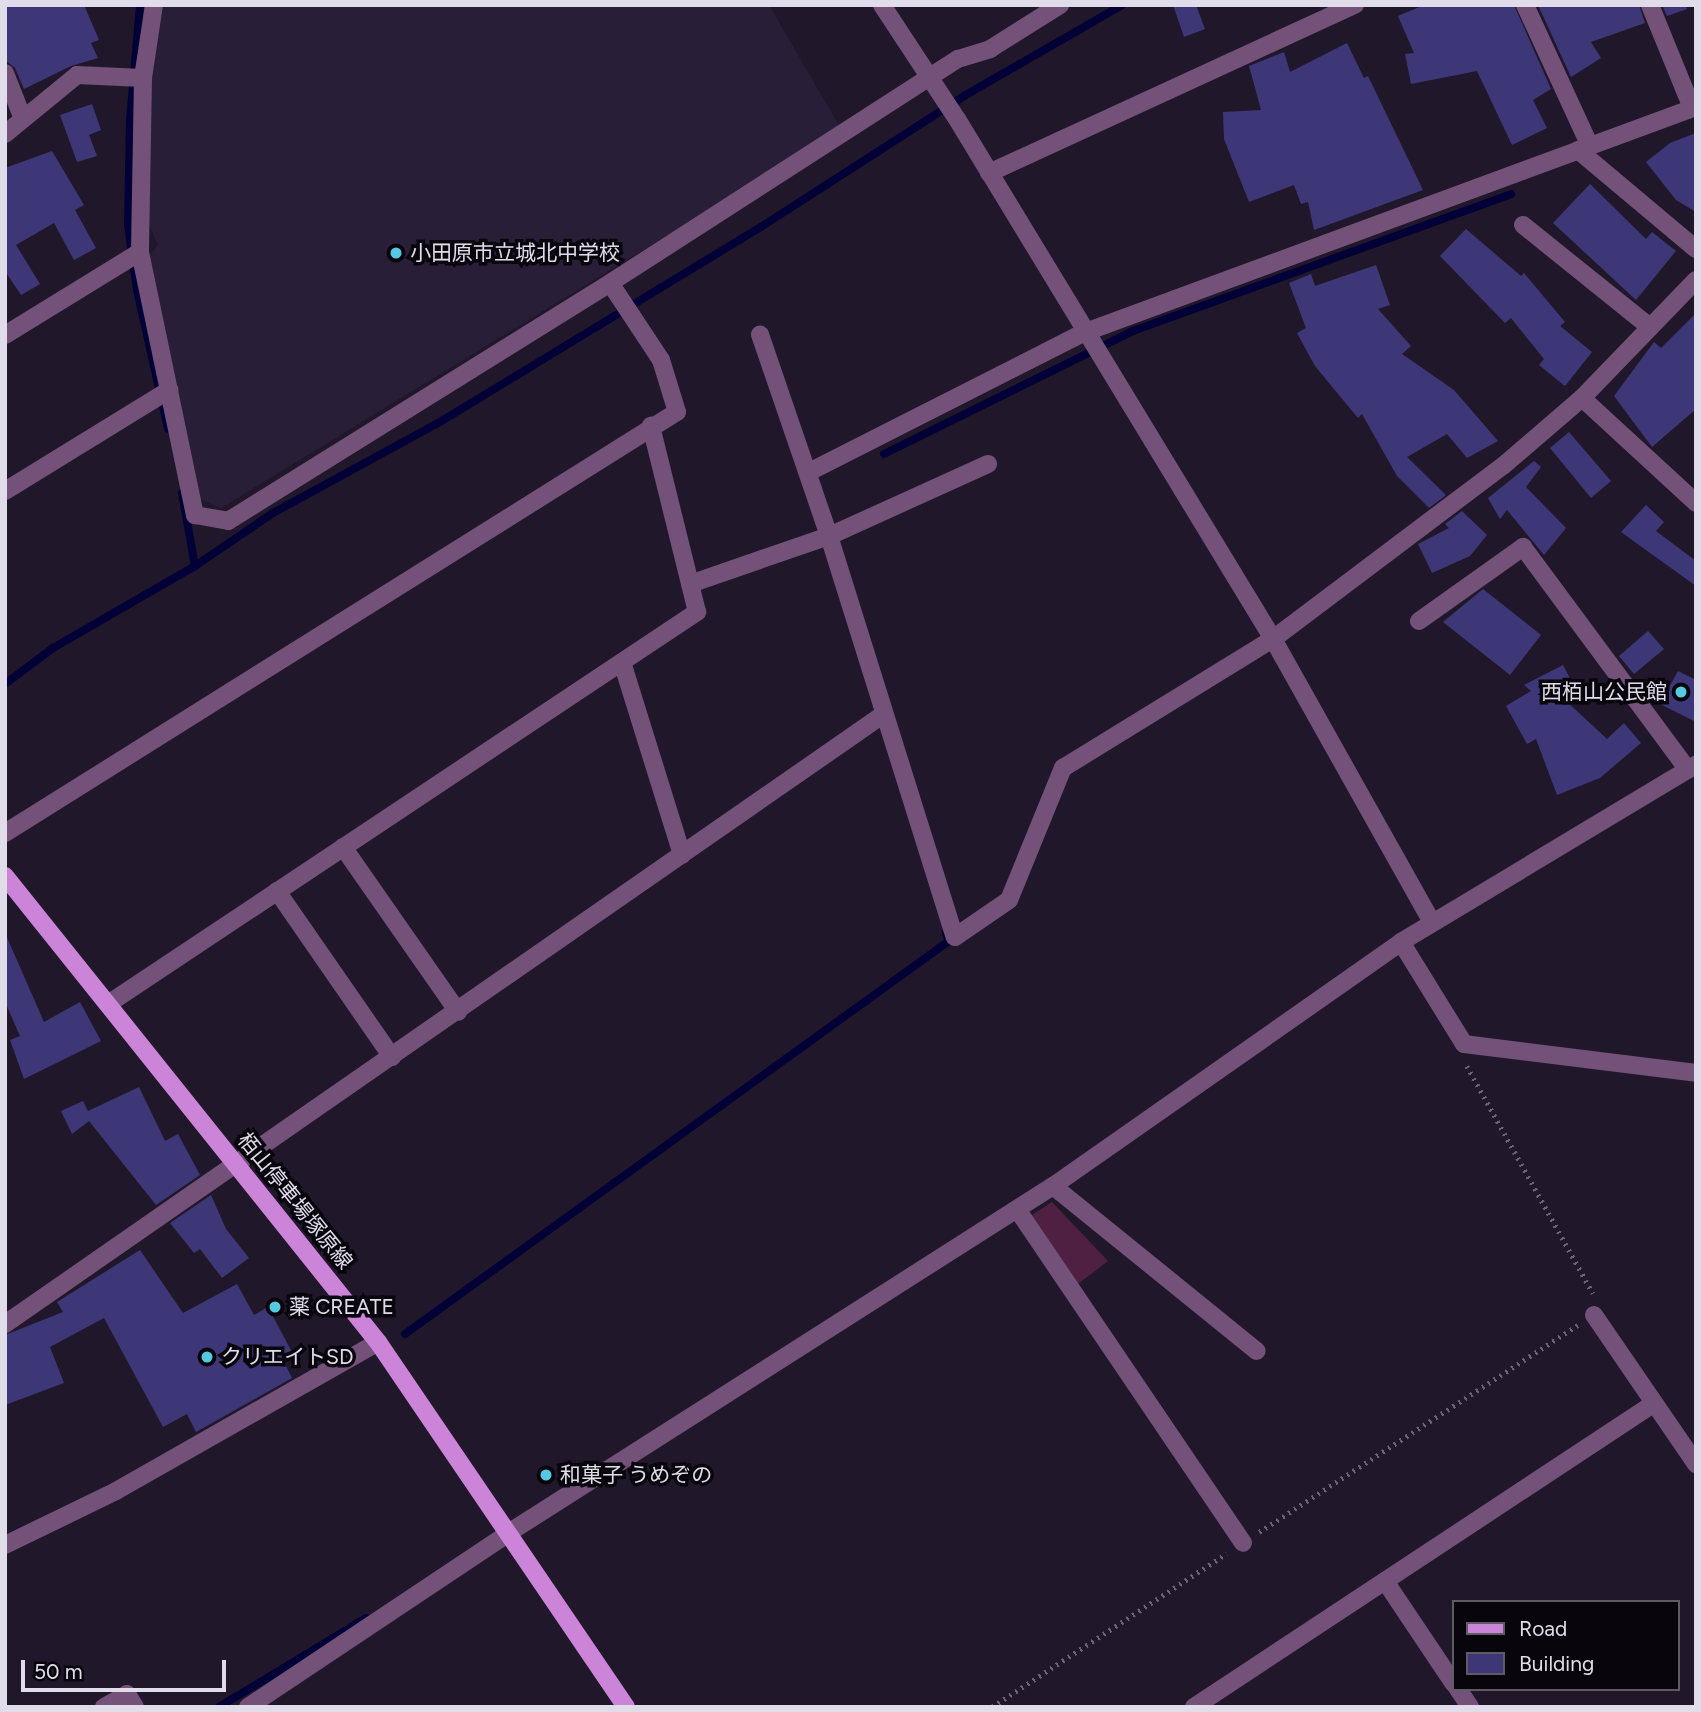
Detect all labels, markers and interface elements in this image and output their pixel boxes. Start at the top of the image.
place label: 小田原市立城北中学校 [410,240,620,266]
marker: 小田原市立城北中学校 [388,245,404,261]
place label: 西栢山公民館 [1541,679,1667,705]
marker: 西栢山公民館 [1673,684,1689,700]
street label: 栢山停車場塚原線 [232,1128,358,1274]
place label: 薬 CREATE [289,1294,394,1320]
marker: 薬 CREATE [267,1299,283,1315]
place label: クリエイトSD [221,1344,353,1370]
marker: クリエイトSD [199,1349,215,1365]
place label: 和菓子 うめぞの [560,1462,712,1488]
marker: 和菓子 うめぞの [538,1467,554,1483]
legend [1452,1600,1680,1691]
text: Road [1519,1616,1567,1641]
scale bar [24,1646,229,1690]
text: Building [1519,1651,1594,1676]
text: 50 m [34,1659,83,1684]

